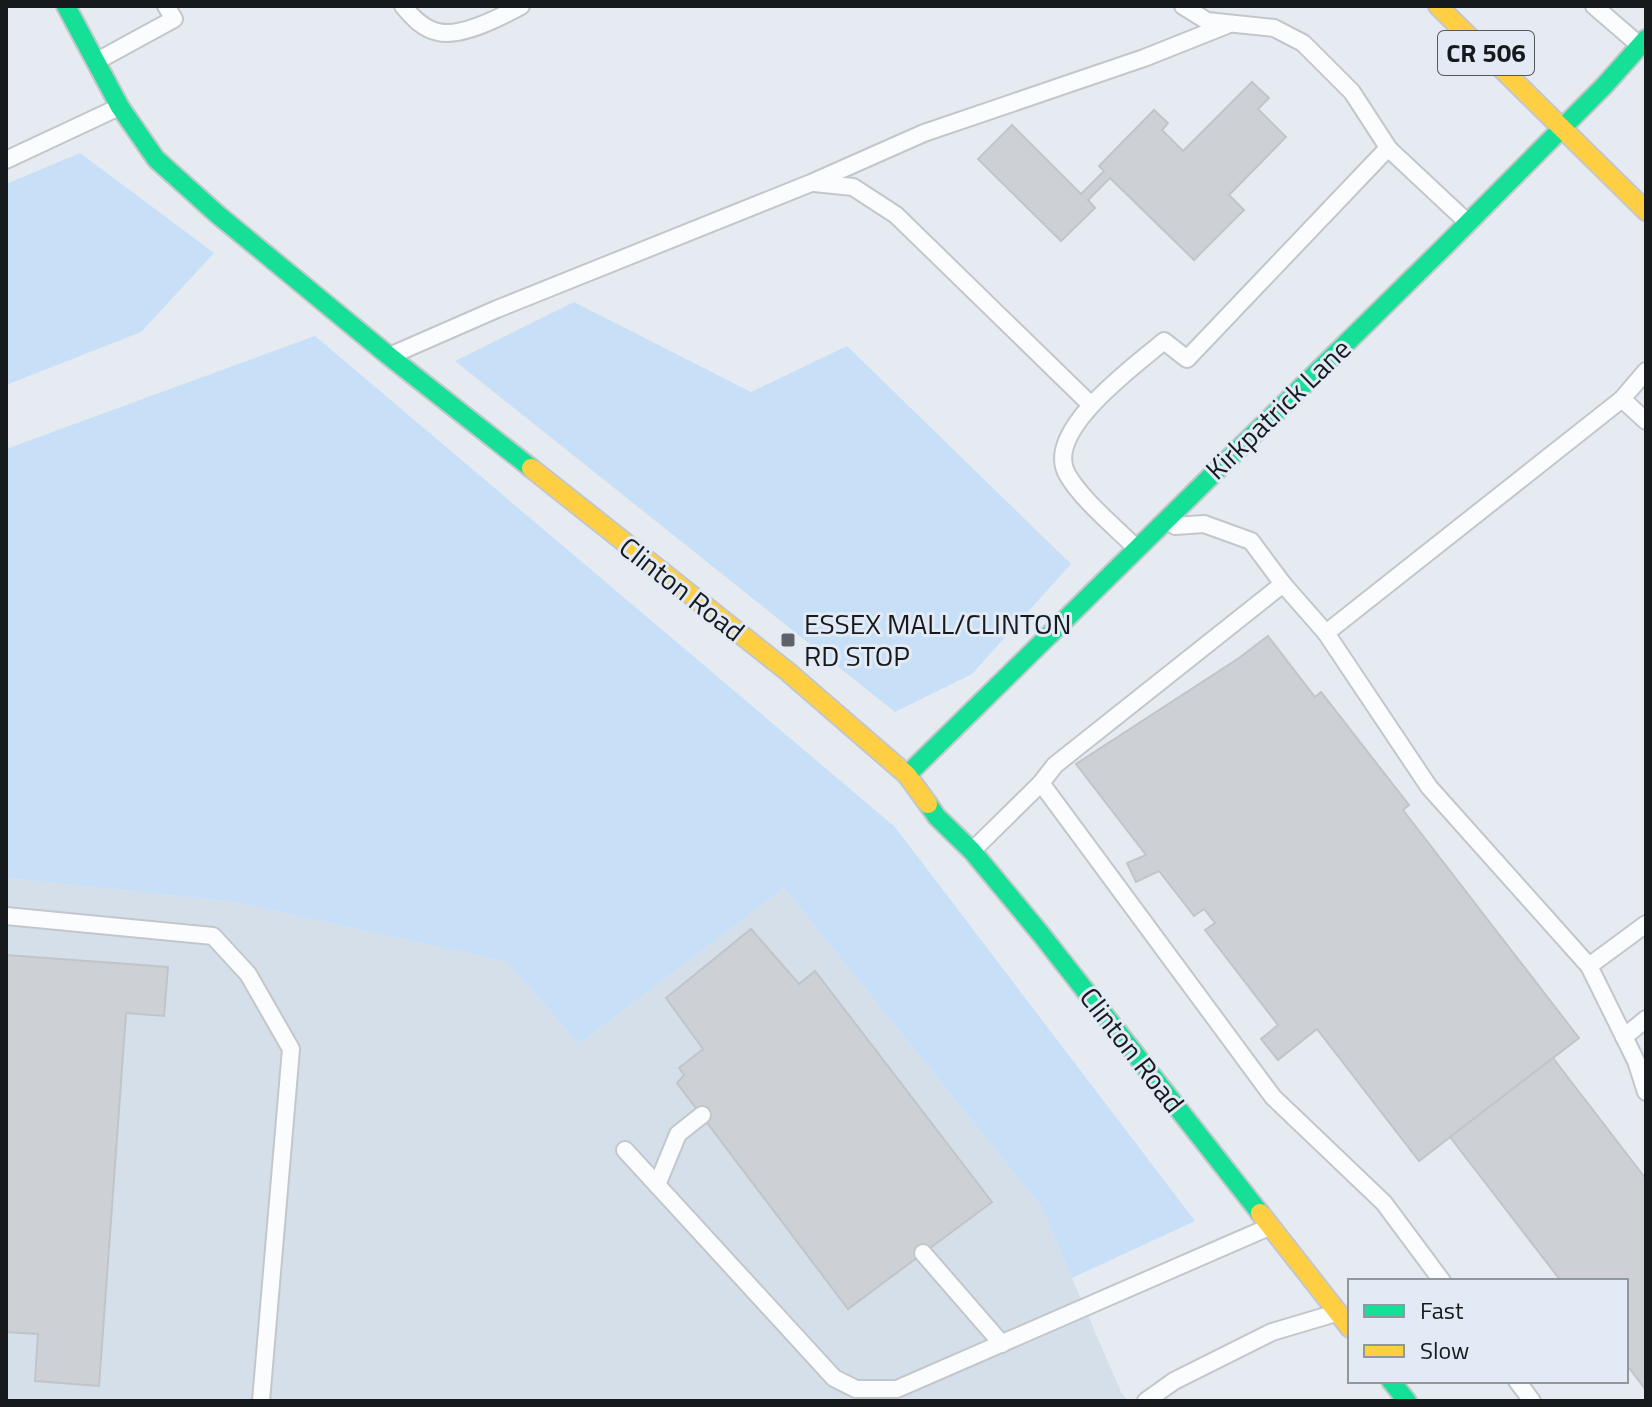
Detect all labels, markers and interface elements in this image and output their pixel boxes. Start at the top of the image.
road number: CR 506 [1438,31,1534,75]
street label: Kirkpatrick Lane [1195,328,1360,489]
street label: Clinton Road [610,526,754,651]
place label: ESSEX MALL/CLINTON RD STOP [804,602,1072,677]
marker: ESSEX MALL/CLINTON RD STOP [779,631,797,649]
street label: Clinton Road [1070,978,1195,1122]
legend [1348,1279,1628,1383]
text: Fast [1420,1292,1464,1328]
text: Slow [1420,1332,1469,1368]

